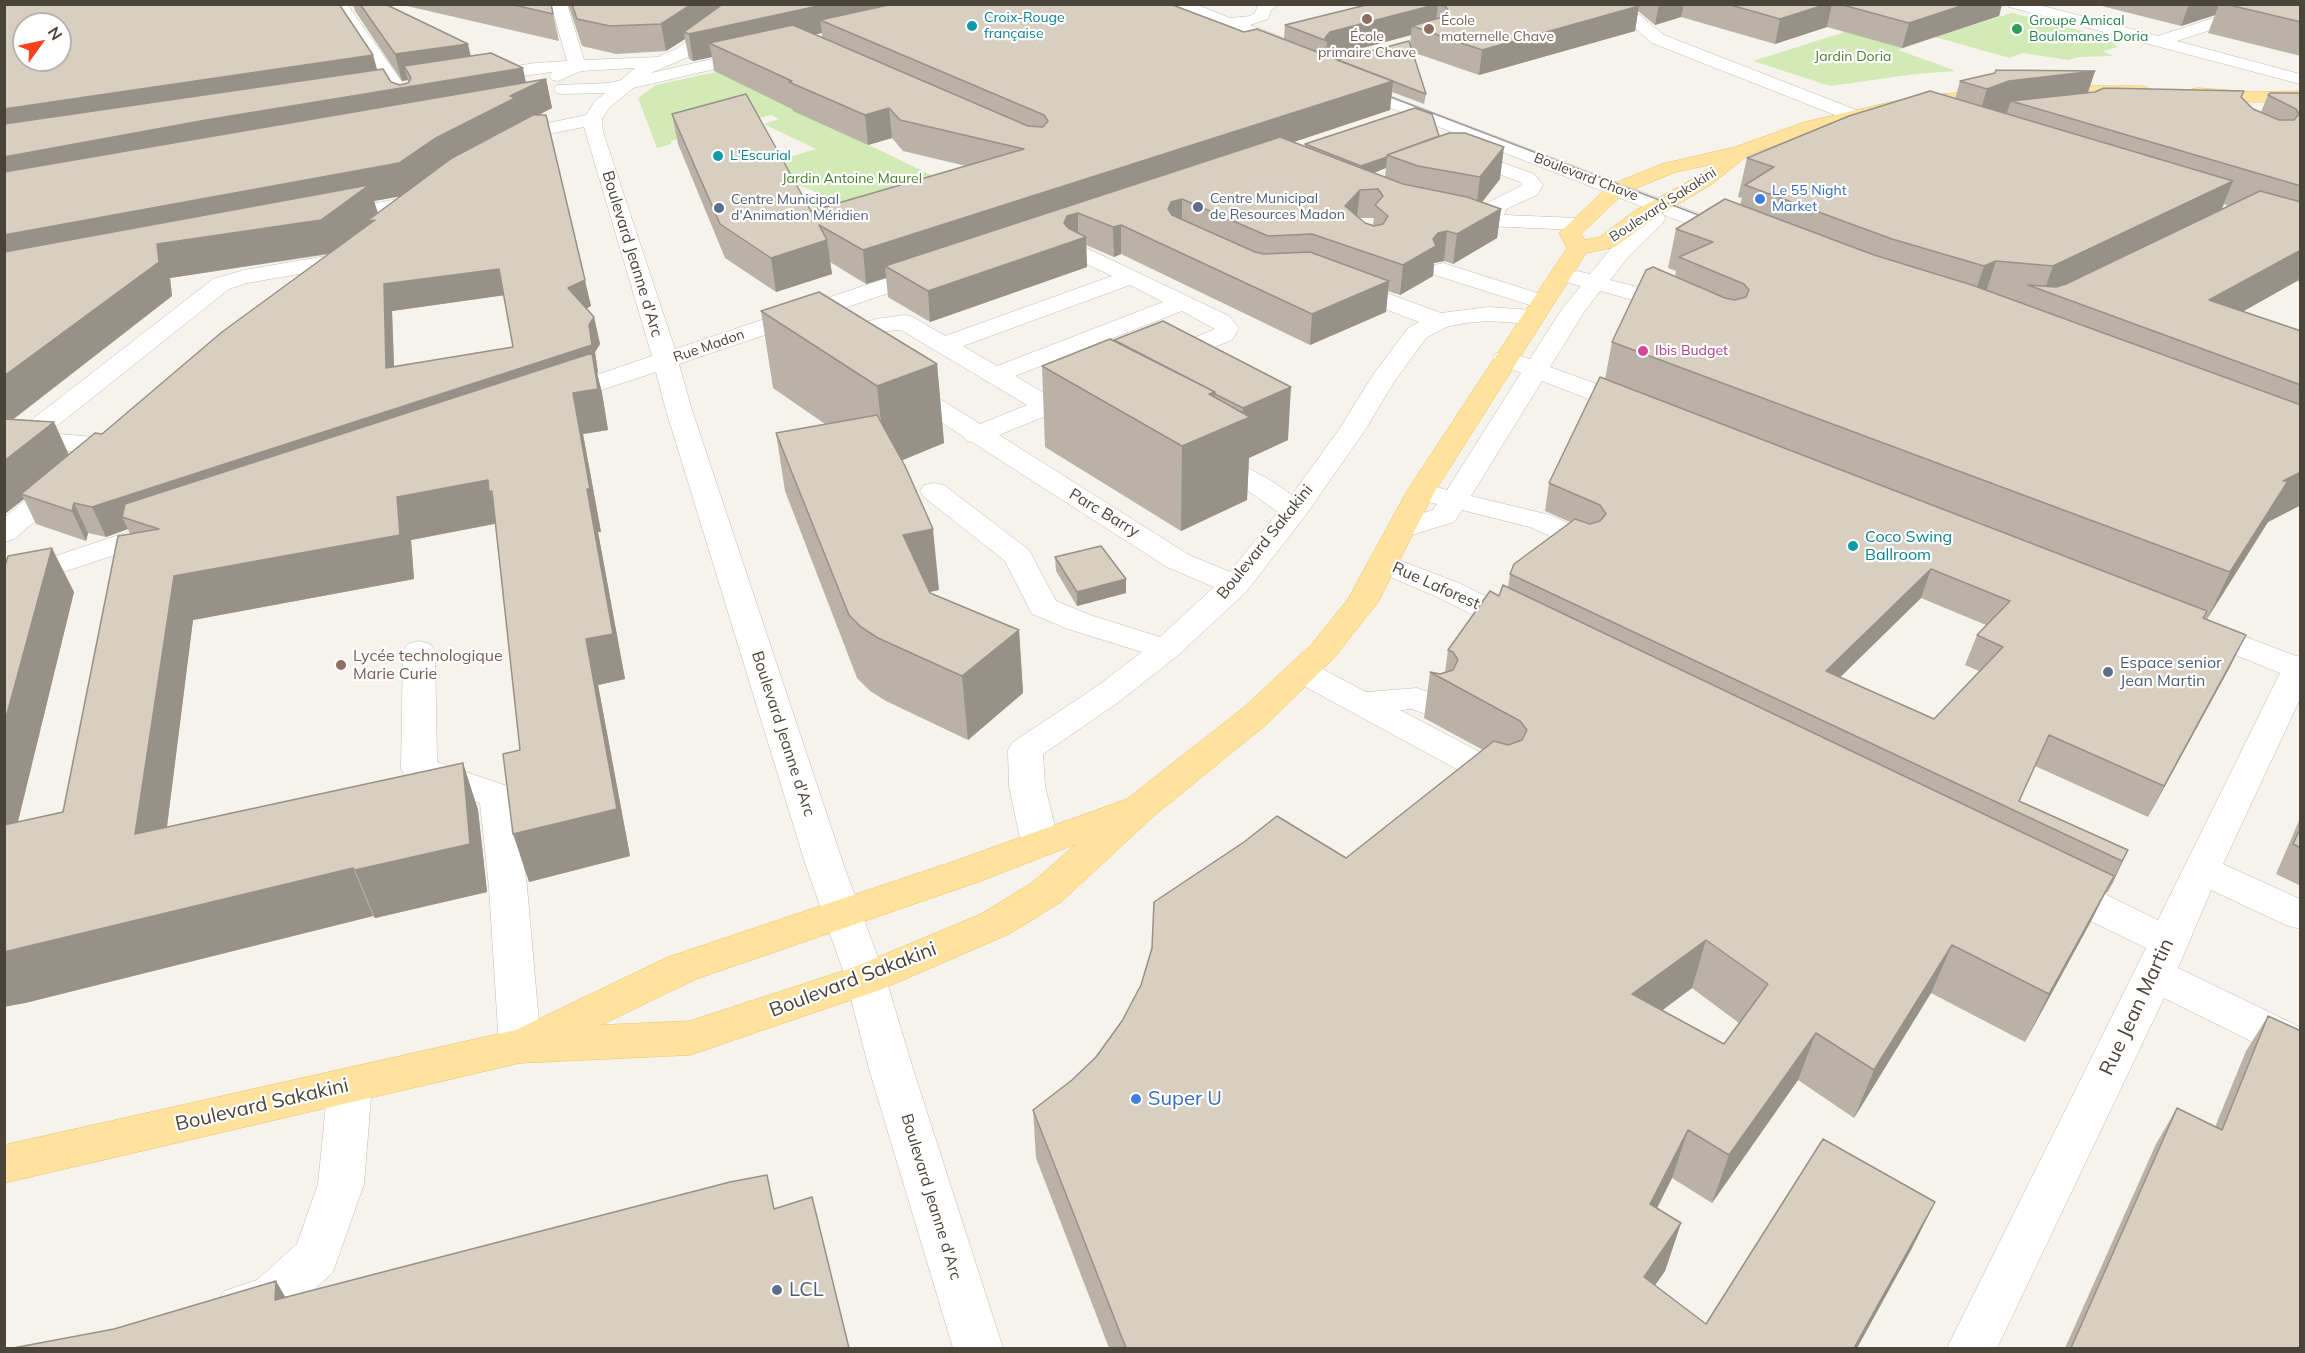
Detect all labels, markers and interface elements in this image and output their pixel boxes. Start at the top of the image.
place label: Croix-Rouge française [984,10,1065,42]
north arrow [12,12,72,72]
marker: École primaire Chave [1360,12,1374,26]
place label: École maternelle Chave [1441,13,1554,46]
place label: Groupe Amical Boulomanes Doria [2029,13,2148,46]
marker: Croix-Rouge française [965,19,979,33]
marker: École maternelle Chave [1422,22,1436,36]
marker: Groupe Amical Boulomanes Doria [2010,22,2024,36]
text: N [44,23,67,44]
place label: École primaire Chave [1318,29,1416,62]
park label: Jardin Doria [1815,49,1891,65]
place label: L'Escurial [730,148,791,164]
marker: L'Escurial [711,149,725,163]
street label: Boulevard Chave [1532,149,1640,205]
street label: Boulevard Sakakini [1606,164,1720,246]
street label: Boulevard Jeanne d'Arc [598,169,666,339]
park label: Jardin Antoine Maurel [782,171,922,187]
place label: Le 55 Night Market [1772,183,1847,216]
place label: Centre Municipal de Resources Madon [1210,191,1345,224]
place label: Centre Municipal d'Animation Méridien [731,192,869,225]
marker: Le 55 Night Market [1753,192,1767,206]
marker: Centre Municipal de Resources Madon [1191,200,1205,214]
marker: Centre Municipal d'Animation Méridien [712,201,726,215]
street label: Rue Madon [671,326,747,366]
place label: Ibis Budget [1655,343,1728,359]
marker: Ibis Budget [1636,344,1650,358]
street label: Boulevard Sakakini [1213,481,1317,603]
street label: Parc Barry [1065,485,1143,541]
place label: Coco Swing Ballroom [1865,527,1952,565]
marker: Coco Swing Ballroom [1846,539,1860,553]
street label: Rue Laforest [1389,558,1483,614]
place label: Lycée technologique Marie Curie [353,646,503,684]
street label: Boulevard Jeanne d'Arc [747,649,819,819]
place label: Espace senior Jean Martin [2120,653,2222,691]
marker: Lycée technologique Marie Curie [334,658,348,672]
marker: Espace senior Jean Martin [2101,665,2115,679]
street label: Rue Jean Martin [2095,935,2179,1079]
street label: Boulevard Sakakini [766,937,940,1023]
street label: Boulevard Sakakini [173,1073,351,1137]
place label: Super U [1148,1087,1222,1111]
marker: Super U [1129,1092,1143,1106]
street label: Boulevard Jeanne d'Arc [897,1112,965,1282]
place label: LCL [789,1278,824,1302]
marker: LCL [770,1283,784,1297]

